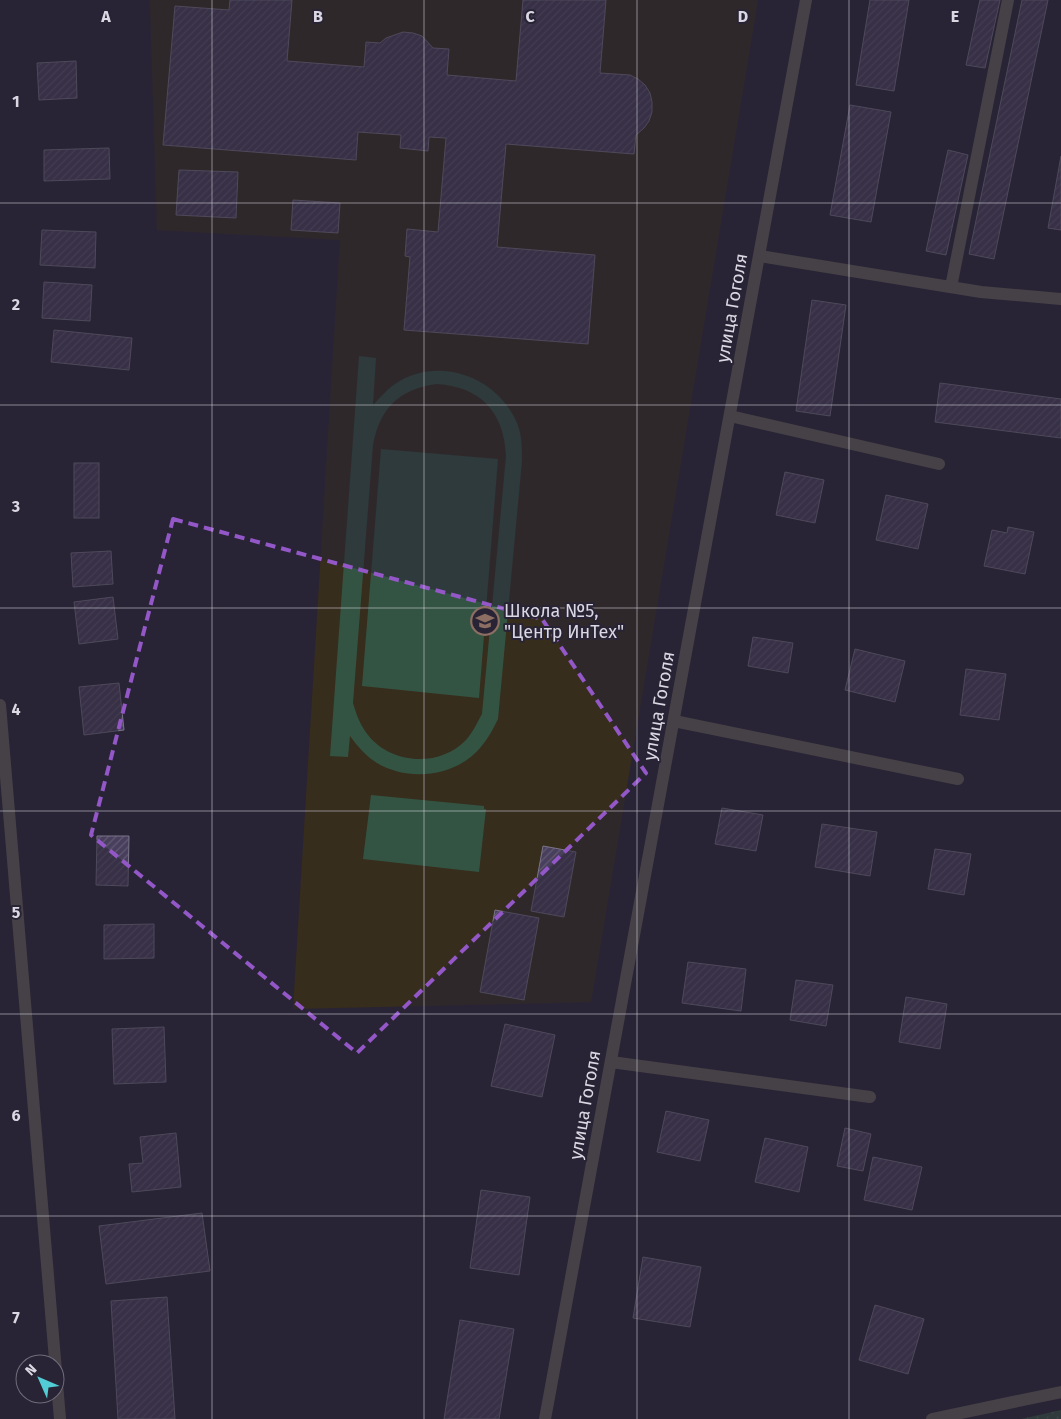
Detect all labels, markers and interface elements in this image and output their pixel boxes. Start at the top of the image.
text: A [100,7,111,26]
text: B [313,7,323,26]
text: C [525,7,535,26]
text: D [738,7,748,26]
text: E [951,7,959,26]
text: 1 [12,92,20,111]
street label: улица Гоголя [712,252,752,364]
text: 2 [12,295,20,314]
text: 3 [11,497,20,516]
place label: Школа №5, "Центр ИнТех" [504,600,624,643]
school or university icon: Школа №5, "Центр ИнТех" [470,606,500,636]
street label: улица Гоголя [639,650,679,762]
text: 4 [11,700,21,719]
text: 5 [12,903,21,922]
street label: улица Гоголя [565,1049,605,1161]
text: 6 [11,1106,21,1125]
text: 7 [12,1308,20,1327]
north arrow [15,1354,65,1404]
text: N [22,1361,40,1379]

